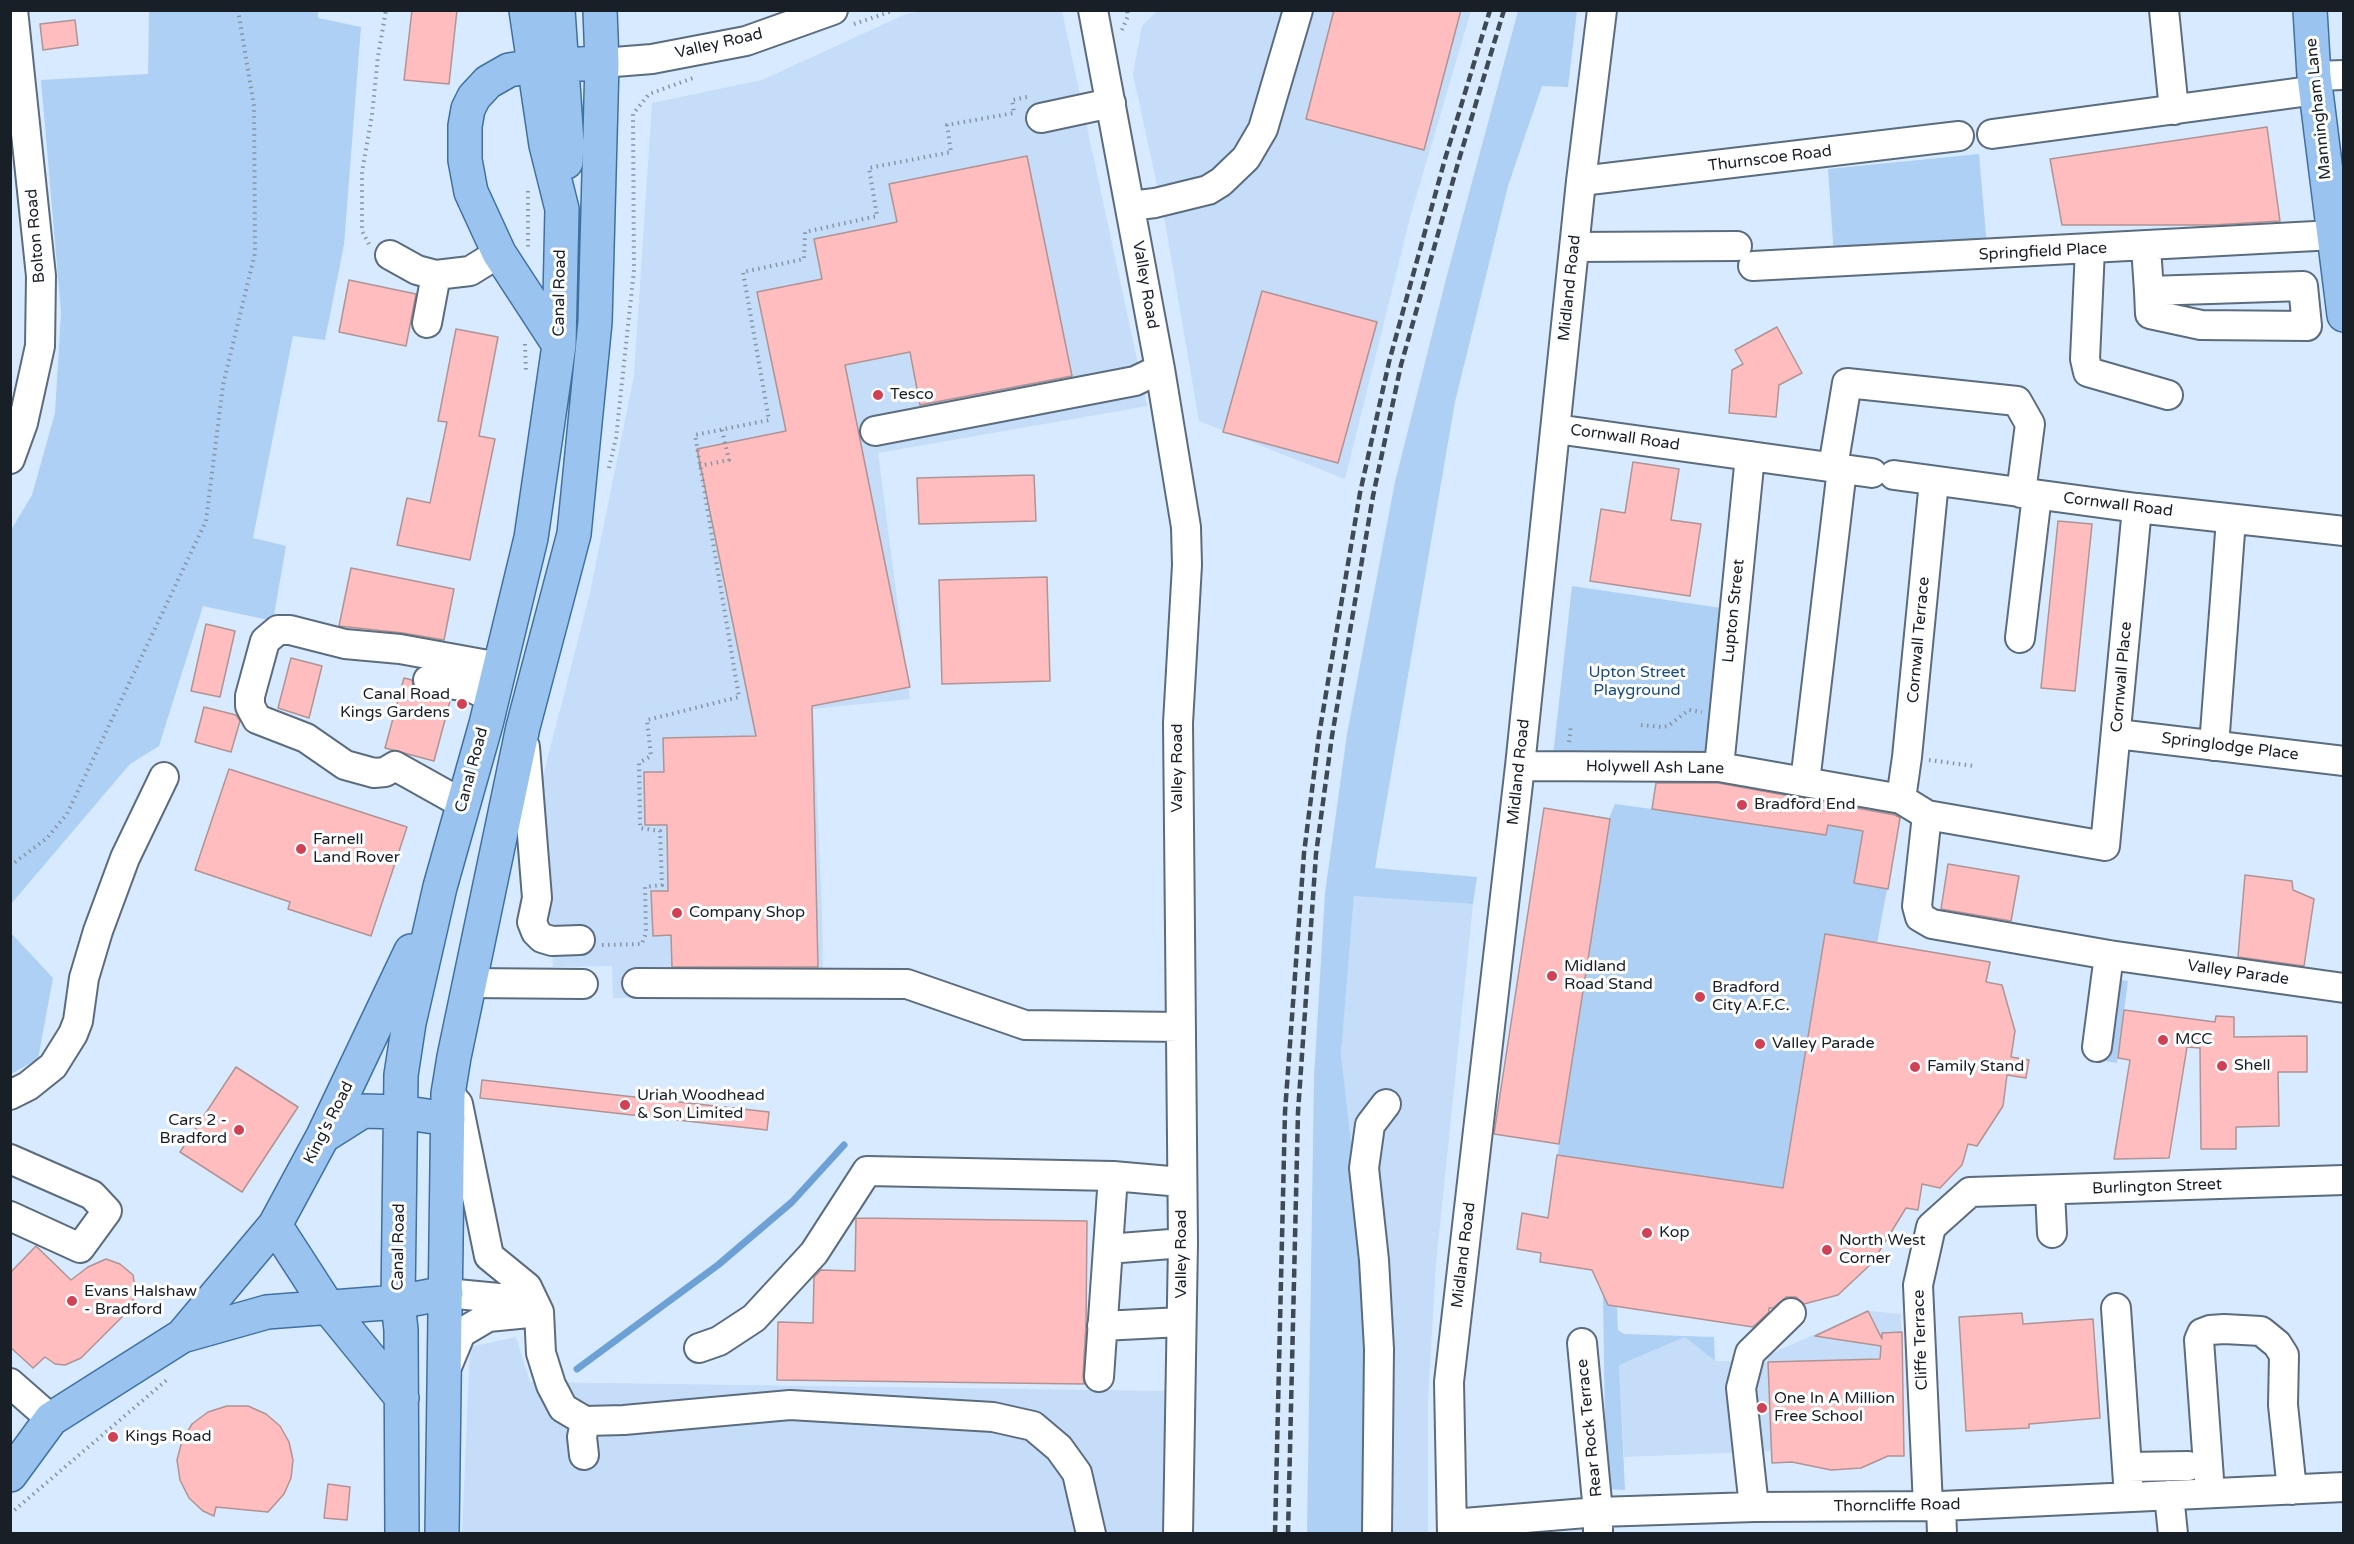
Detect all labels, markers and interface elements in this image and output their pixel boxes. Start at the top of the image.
street label: Valley Road [673,25,765,63]
street label: Manningham Lane [2302,37,2336,181]
street label: Thurnscoe Road [1707,142,1833,176]
street label: Bolton Road [22,188,50,284]
street label: Midland Road [1555,234,1585,342]
street label: Valley Road [1128,239,1162,331]
street label: Springfield Place [1978,239,2108,265]
street label: Canal Road [550,249,570,337]
place label: Tesco [890,385,934,405]
marker: Tesco [871,388,885,402]
street label: Cornwall Road [1569,421,1681,455]
street label: Cornwall Road [2062,489,2174,521]
street label: Lupton Street [1719,558,1749,664]
street label: Cornwall Terrace [1904,576,1934,704]
street label: Cornwall Place [2108,621,2136,733]
park label: Upton Street Playground [1588,663,1686,701]
place label: Canal Road Kings Gardens [340,685,450,723]
marker: Canal Road Kings Gardens [455,697,469,711]
street label: Midland Road [1504,718,1534,826]
street label: Valley Road [1168,723,1188,813]
street label: Canal Road [451,725,493,815]
street label: Springlodge Place [2160,729,2300,765]
street label: Holywell Ash Lane [1586,757,1724,779]
place label: Bradford End [1754,795,1856,815]
marker: Bradford End [1735,798,1749,812]
place label: Farnell Land Rover [313,830,400,868]
marker: Farnell Land Rover [294,842,308,856]
place label: Company Shop [689,903,805,923]
marker: Company Shop [670,906,684,920]
street label: Valley Parade [2186,956,2290,990]
place label: Midland Road Stand [1564,957,1653,995]
marker: Midland Road Stand [1545,969,1559,983]
place label: Bradford City A.F.C. [1712,978,1790,1016]
marker: Bradford City A.F.C. [1693,990,1707,1004]
place label: MCC [2175,1030,2212,1050]
marker: MCC [2156,1033,2170,1047]
place label: Valley Parade [1772,1034,1875,1054]
marker: Valley Parade [1753,1037,1767,1051]
place label: Shell [2234,1056,2270,1076]
place label: Family Stand [1927,1057,2024,1077]
marker: Shell [2215,1059,2229,1073]
marker: Family Stand [1908,1060,1922,1074]
street label: King's Road [300,1078,358,1168]
place label: Uriah Woodhead & Son Limited [637,1086,765,1124]
marker: Uriah Woodhead & Son Limited [618,1098,632,1112]
place label: Cars 2 - Bradford [159,1111,227,1149]
marker: Cars 2 - Bradford [232,1123,246,1137]
street label: Burlington Street [2092,1175,2222,1199]
street label: Midland Road [1448,1201,1480,1309]
street label: Canal Road [389,1203,409,1291]
street label: Valley Road [1172,1209,1192,1299]
place label: Kop [1659,1223,1690,1243]
marker: Kop [1640,1226,1654,1240]
place label: North West Corner [1839,1231,1926,1269]
marker: North West Corner [1820,1243,1834,1257]
place label: Evans Halshaw - Bradford [84,1282,197,1320]
street label: Cliffe Terrace [1910,1289,1932,1391]
marker: Evans Halshaw - Bradford [65,1294,79,1308]
street label: Rear Rock Terrace [1573,1358,1607,1498]
place label: One In A Million Free School [1774,1389,1895,1427]
marker: One In A Million Free School [1755,1401,1769,1415]
place label: Kings Road [125,1427,212,1447]
marker: Kings Road [106,1430,120,1444]
street label: Thorncliffe Road [1833,1495,1961,1517]

